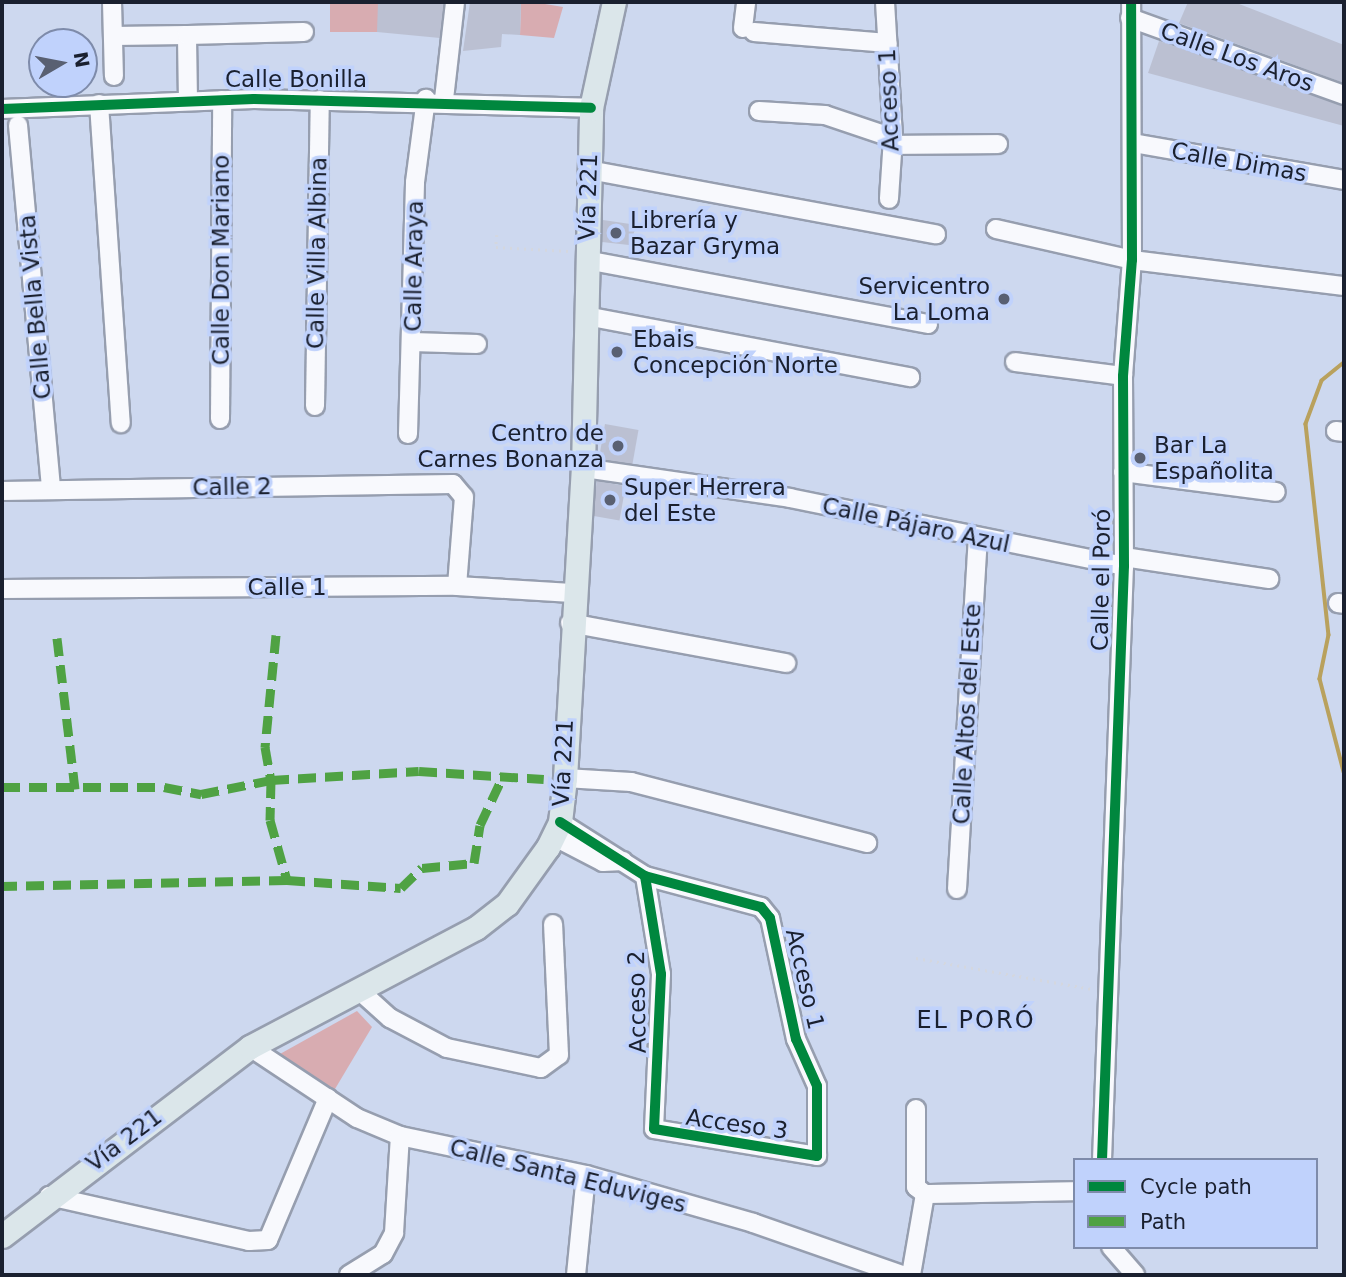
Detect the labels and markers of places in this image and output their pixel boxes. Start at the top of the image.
place label: Librería y Bazar Gryma [630,206,780,260]
marker: Librería y Bazar Gryma [608,225,624,241]
place label: Servicentro La Loma [858,272,990,326]
marker: Servicentro La Loma [996,291,1012,307]
place label: Ebais Concepción Norte [633,325,838,379]
marker: Ebais Concepción Norte [607,342,627,362]
place label: Centro de Carnes Bonanza [418,419,604,473]
place label: Bar La Españolita [1154,431,1274,485]
marker: Centro de Carnes Bonanza [610,438,626,454]
marker: Bar La Españolita [1132,450,1148,466]
place label: Super Herrera del Este [624,473,786,527]
marker: Super Herrera del Este [602,492,618,508]

